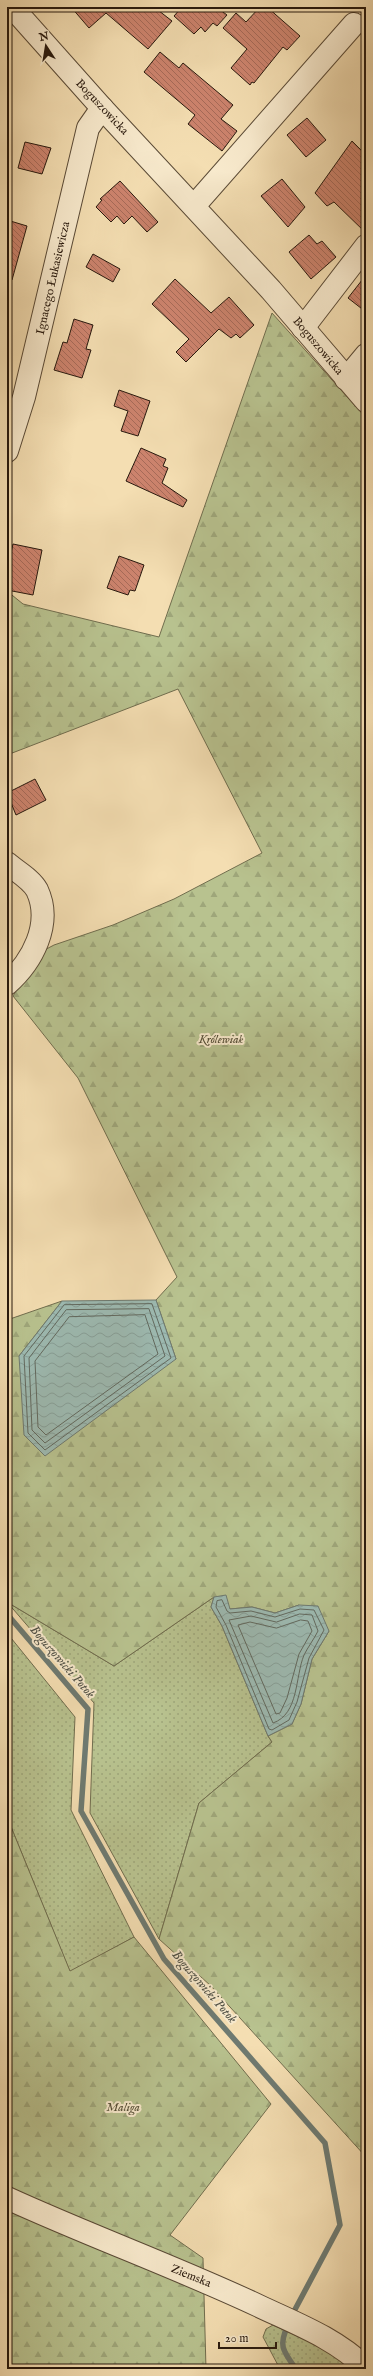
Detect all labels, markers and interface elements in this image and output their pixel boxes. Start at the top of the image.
north arrow [26,26,66,66]
text: N [37,29,51,45]
street label: Boguszowicka [72,76,132,139]
street label: Ignacego Łukasiewicza [33,219,73,336]
street label: Boguszowicka [289,314,347,379]
park label: Królewiak [198,1032,243,1047]
water label: Boguszowicki Potok [25,1622,99,1703]
water label: Boguszowicki Potok [167,1947,241,2028]
park label: Maliga [106,2100,140,2116]
street label: Ziemska [169,2261,214,2291]
scale bar [219,2324,276,2350]
text: 20 m [225,2331,248,2346]

